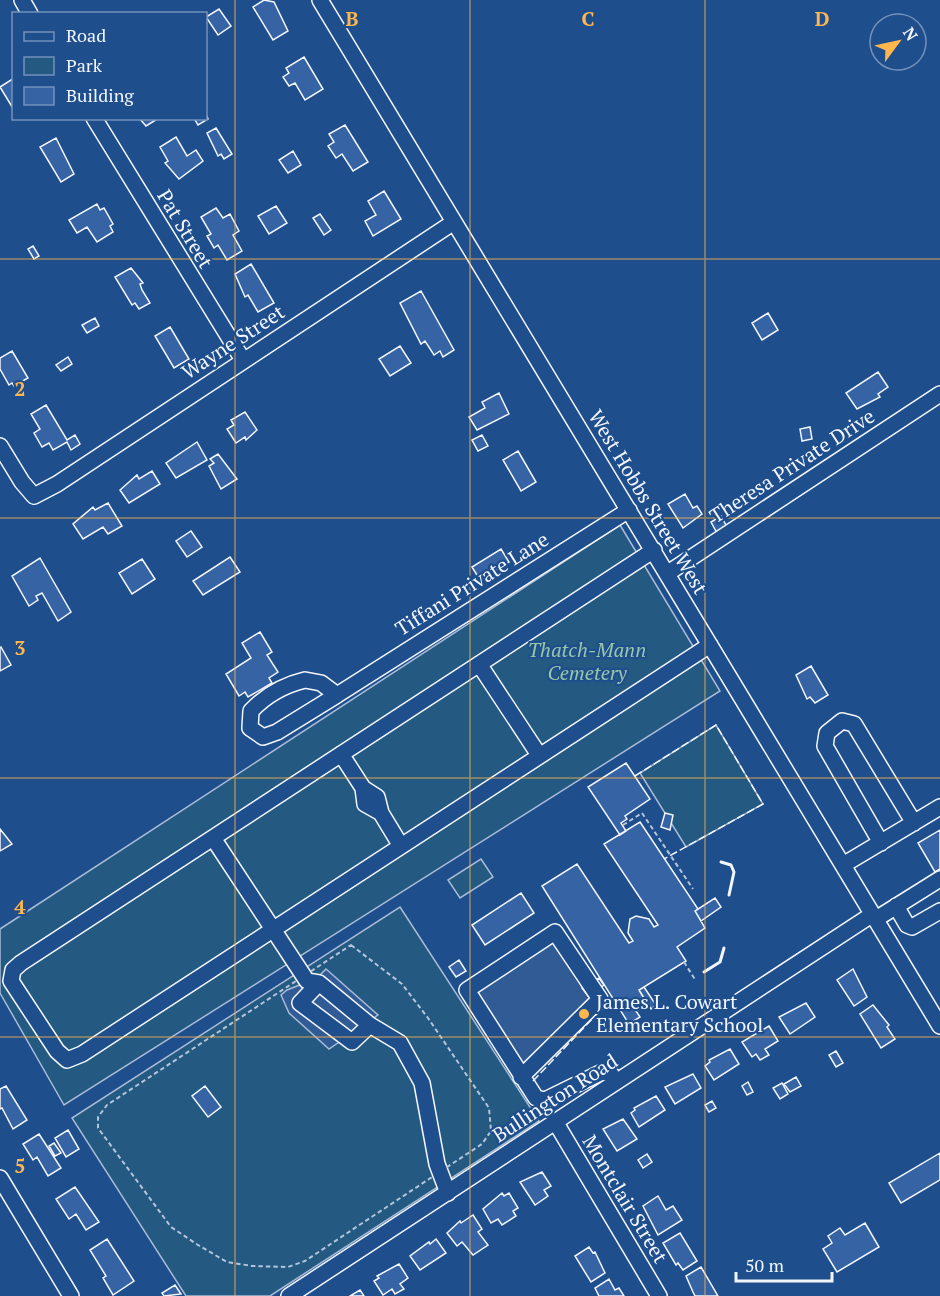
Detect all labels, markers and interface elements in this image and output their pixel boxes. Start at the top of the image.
text: B [346,5,359,32]
text: C [581,5,595,32]
text: D [815,5,829,32]
legend [12,12,207,120]
north arrow [868,12,928,72]
text: Road [66,23,106,47]
text: N [898,23,923,45]
text: Park [66,53,103,77]
text: Building [66,83,134,107]
street label: Pat Street [151,184,220,274]
street label: Wayne Street [176,298,290,385]
text: 2 [14,375,26,402]
street label: Theresa Private Drive [704,402,879,529]
street label: West Hobbs Street West [583,404,715,600]
street label: Tiffani Private Lane [390,525,554,642]
text: 3 [14,634,26,661]
park label: Thatch-Mann Cemetery [528,636,646,686]
text: 4 [14,893,26,920]
place label: James L. Cowart Elementary School [596,988,763,1038]
marker: James L. Cowart Elementary School [577,1007,591,1021]
street label: Bullington Road [487,1047,623,1148]
street label: Montclair Street [577,1130,675,1268]
text: 5 [14,1152,26,1179]
scale bar [736,1245,832,1283]
text: 50 m [745,1253,785,1277]

